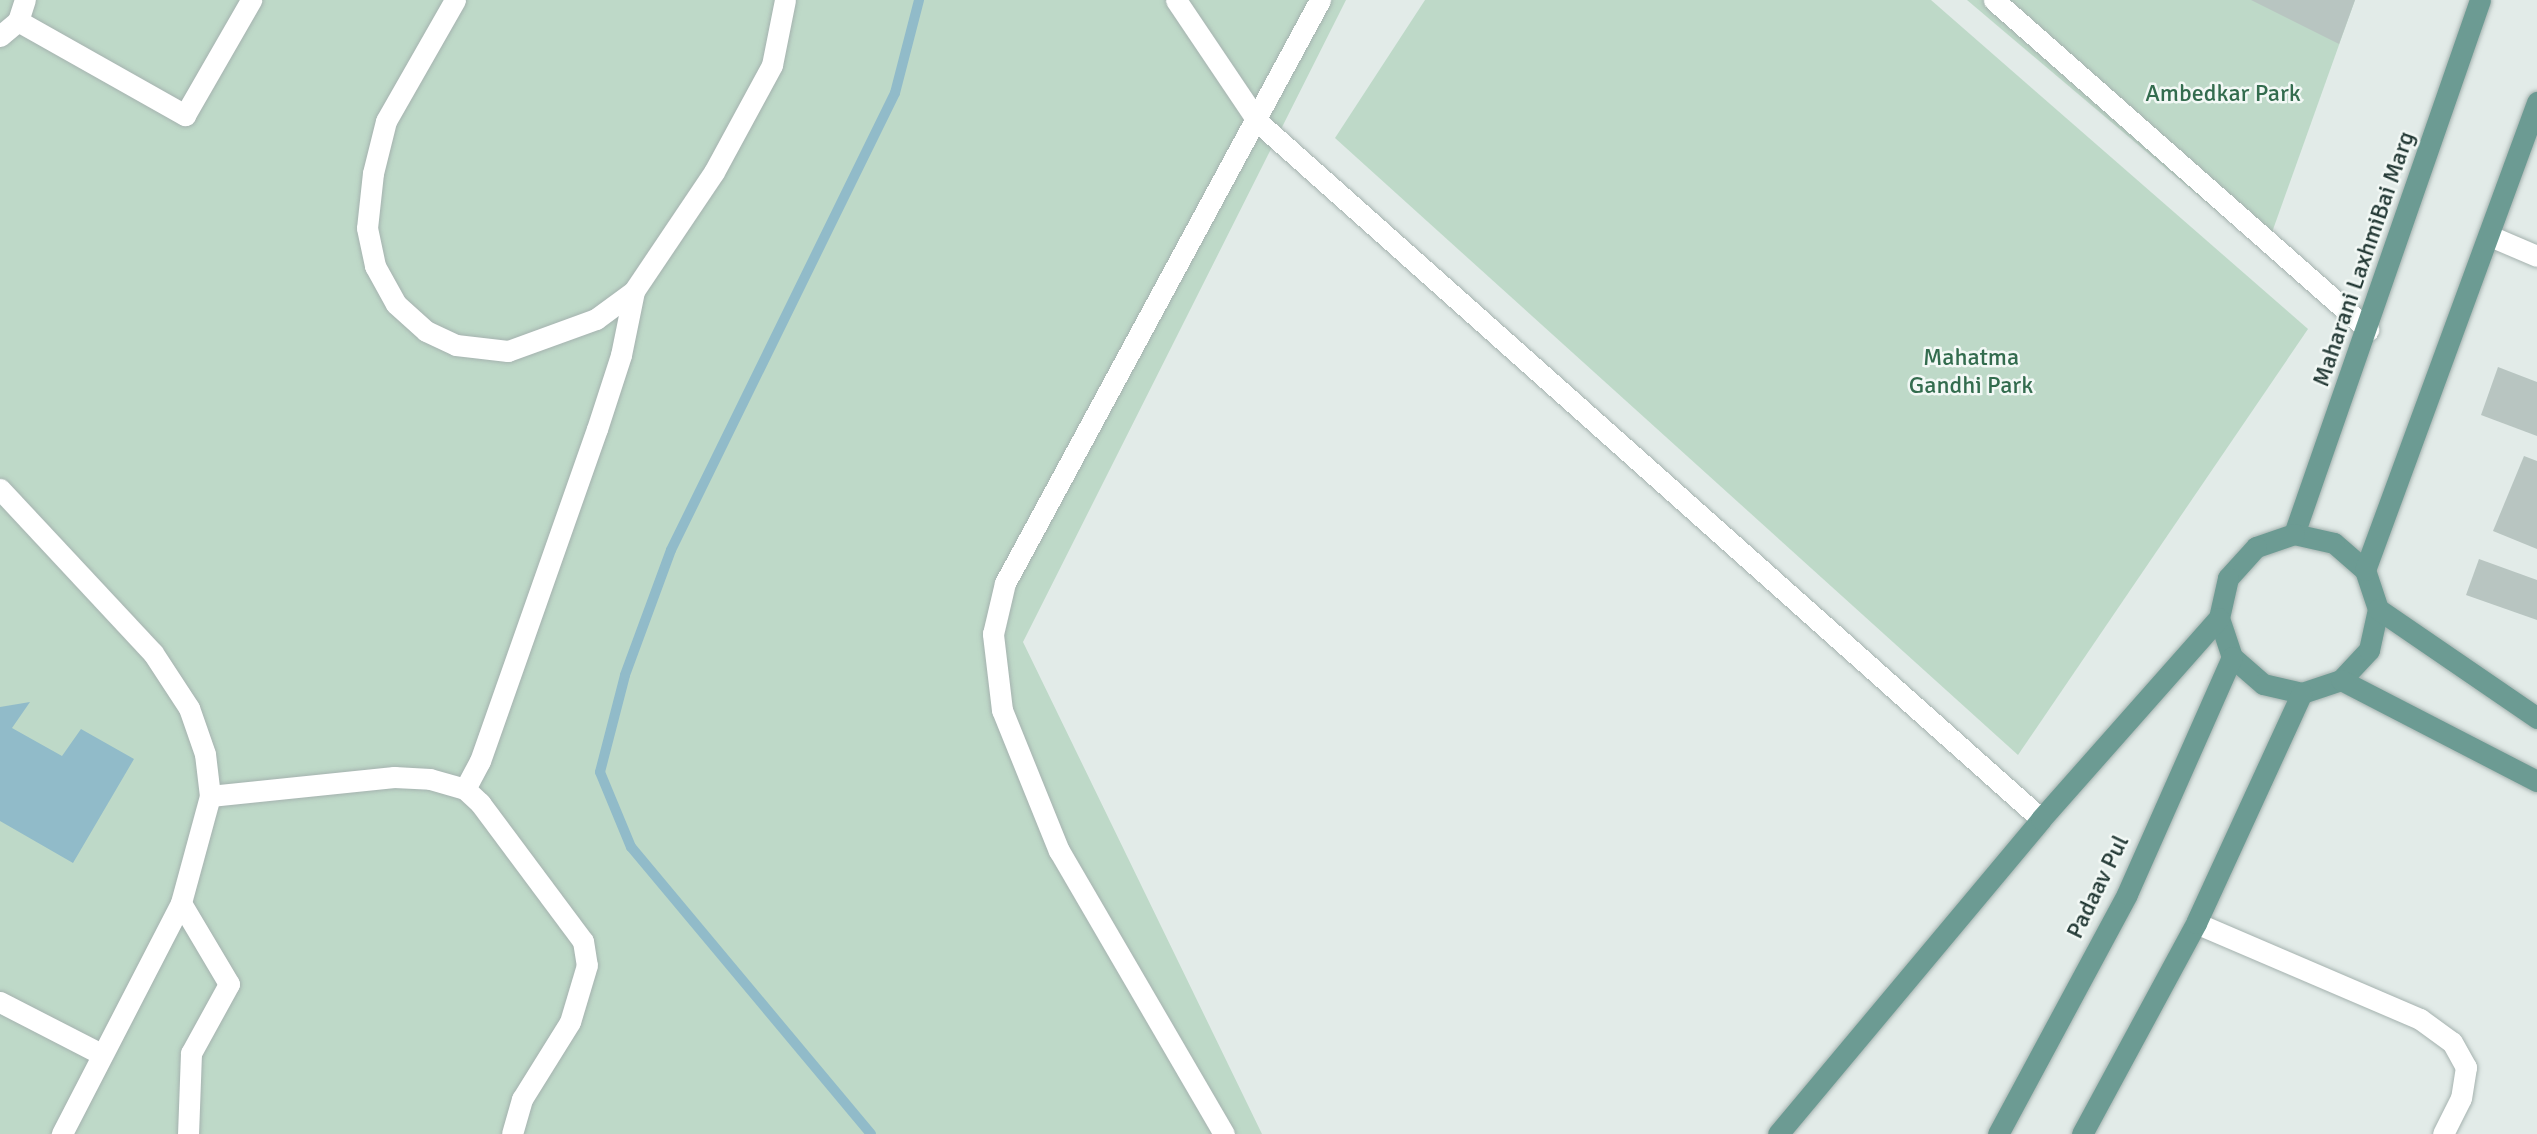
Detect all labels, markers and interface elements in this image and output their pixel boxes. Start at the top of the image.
park label: Ambedkar Park [2145,80,2301,108]
street label: Maharani LaxhmiBai Marg [2307,128,2421,390]
park label: Mahatma Gandhi Park [1909,344,2033,400]
street label: Padaav Pul [2061,831,2135,943]

